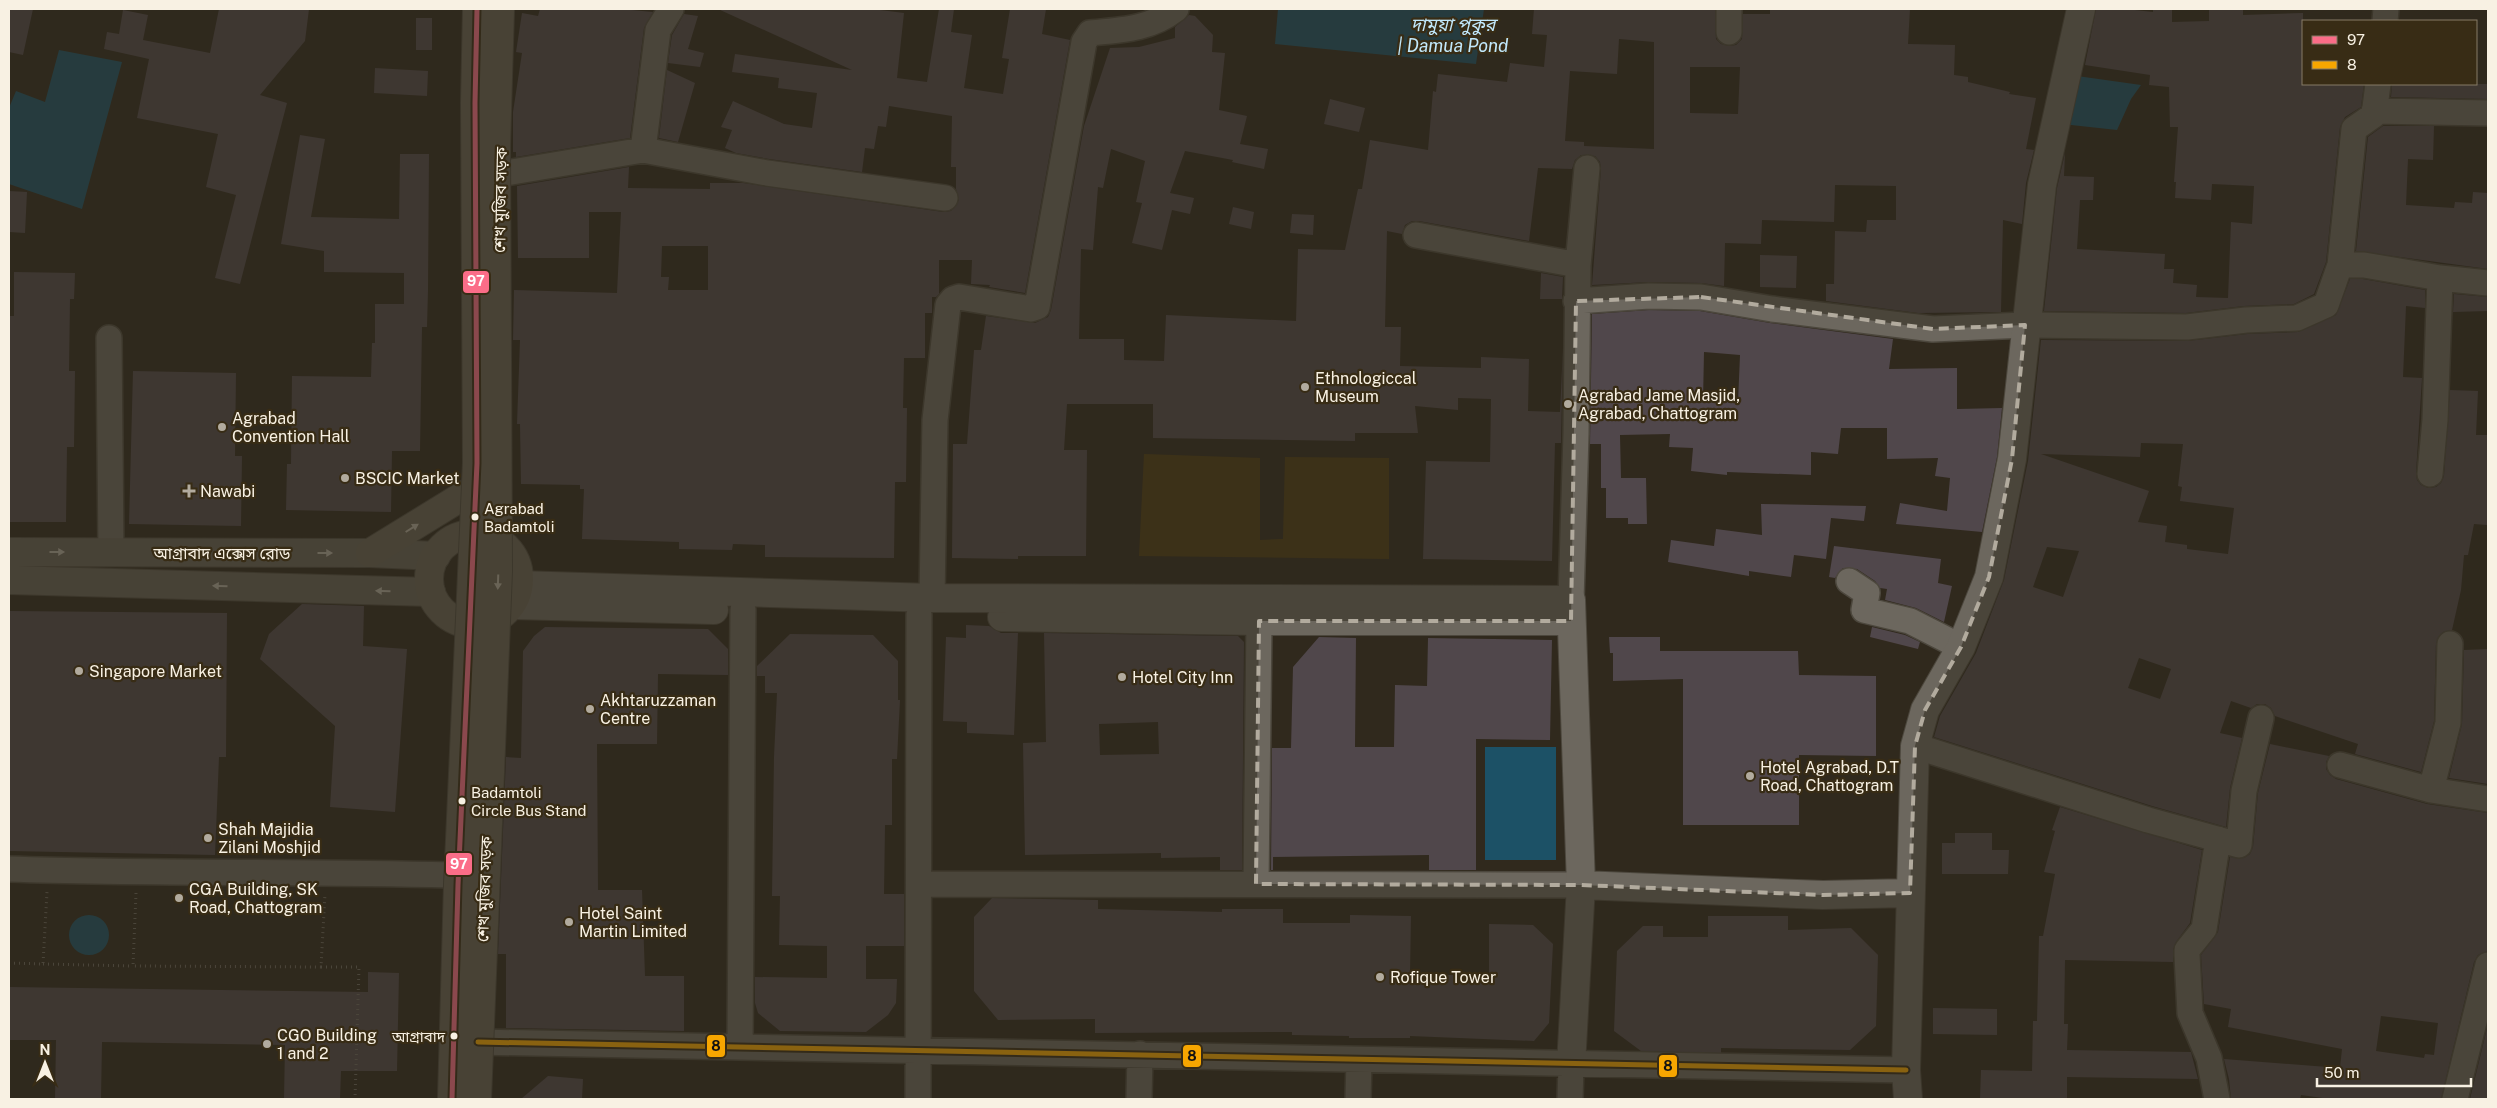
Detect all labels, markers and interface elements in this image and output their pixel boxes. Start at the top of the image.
water label: দামুয়া পুকুর | Damua Pond [1398,14,1509,56]
legend [2302,20,2477,85]
text: 97 [2347,31,2365,48]
text: 8 [2347,56,2357,73]
street label: শেখ মুজিব সড়ক [490,146,511,253]
line badge: 97 [462,270,490,294]
text: 97 [467,273,485,289]
place label: Ethnologiccal Museum [1315,369,1417,406]
marker: Ethnologiccal Museum [1299,381,1311,393]
place label: Agrabad Jame Masjid, Agrabad, Chattogram [1578,386,1740,423]
marker: Agrabad Jame Masjid, Agrabad, Chattogram [1562,398,1574,410]
place label: Agrabad Convention Hall [232,409,350,446]
marker: Agrabad Convention Hall [216,421,228,433]
place label: BSCIC Market [355,469,460,488]
marker: BSCIC Market [339,472,351,484]
place label: Nawabi [200,482,255,501]
marker: Nawabi [182,484,196,498]
place label: Agrabad Badamtoli [484,500,555,535]
marker: Agrabad Badamtoli [470,512,480,522]
one-way arrow [405,523,418,532]
street label: আগ্রাবাদ এক্সেস রোড [152,544,291,563]
one-way arrow [50,548,66,556]
one-way arrow [317,549,333,557]
one-way arrow [493,575,501,591]
one-way arrow [212,582,228,590]
one-way arrow [374,587,390,595]
place label: Singapore Market [89,662,222,681]
marker: Singapore Market [73,665,85,677]
place label: Hotel City Inn [1132,668,1233,687]
marker: Hotel City Inn [1116,671,1128,683]
place label: Akhtaruzzaman Centre [600,691,716,728]
marker: Akhtaruzzaman Centre [584,703,596,715]
place label: Hotel Agrabad, D.T Road, Chattogram [1760,758,1899,795]
marker: Hotel Agrabad, D.T Road, Chattogram [1744,770,1756,782]
place label: Badamtoli Circle Bus Stand [471,784,587,819]
marker: Badamtoli Circle Bus Stand [457,796,467,806]
place label: Shah Majidia Zilani Moshjid [218,820,321,857]
marker: Shah Majidia Zilani Moshjid [202,832,214,844]
street label: শেখ মুজিব সড়ক [473,835,496,942]
line badge: 97 [445,852,473,876]
text: 97 [450,856,468,872]
place label: CGA Building, SK Road, Chattogram [189,880,322,917]
marker: CGA Building, SK Road, Chattogram [173,892,185,904]
place label: Hotel Saint Martin Limited [579,904,687,941]
marker: Hotel Saint Martin Limited [563,916,575,928]
place label: Rofique Tower [1390,968,1496,987]
marker: Rofique Tower [1374,971,1386,983]
place label: CGO Building 1 and 2 [277,1026,377,1063]
place label: আগ্রাবাদ [391,1028,446,1045]
marker: আগ্রাবাদ [449,1031,459,1041]
line badge: 8 [706,1034,726,1058]
north arrow [20,1038,70,1088]
marker: CGO Building 1 and 2 [261,1038,273,1050]
text: 8 [711,1038,721,1054]
text: N [40,1042,50,1058]
line badge: 8 [1182,1044,1202,1068]
text: 8 [1187,1048,1197,1064]
line badge: 8 [1658,1054,1678,1078]
scale bar [2317,1056,2471,1088]
text: 8 [1663,1058,1673,1074]
text: 50 m [2324,1064,2359,1081]

